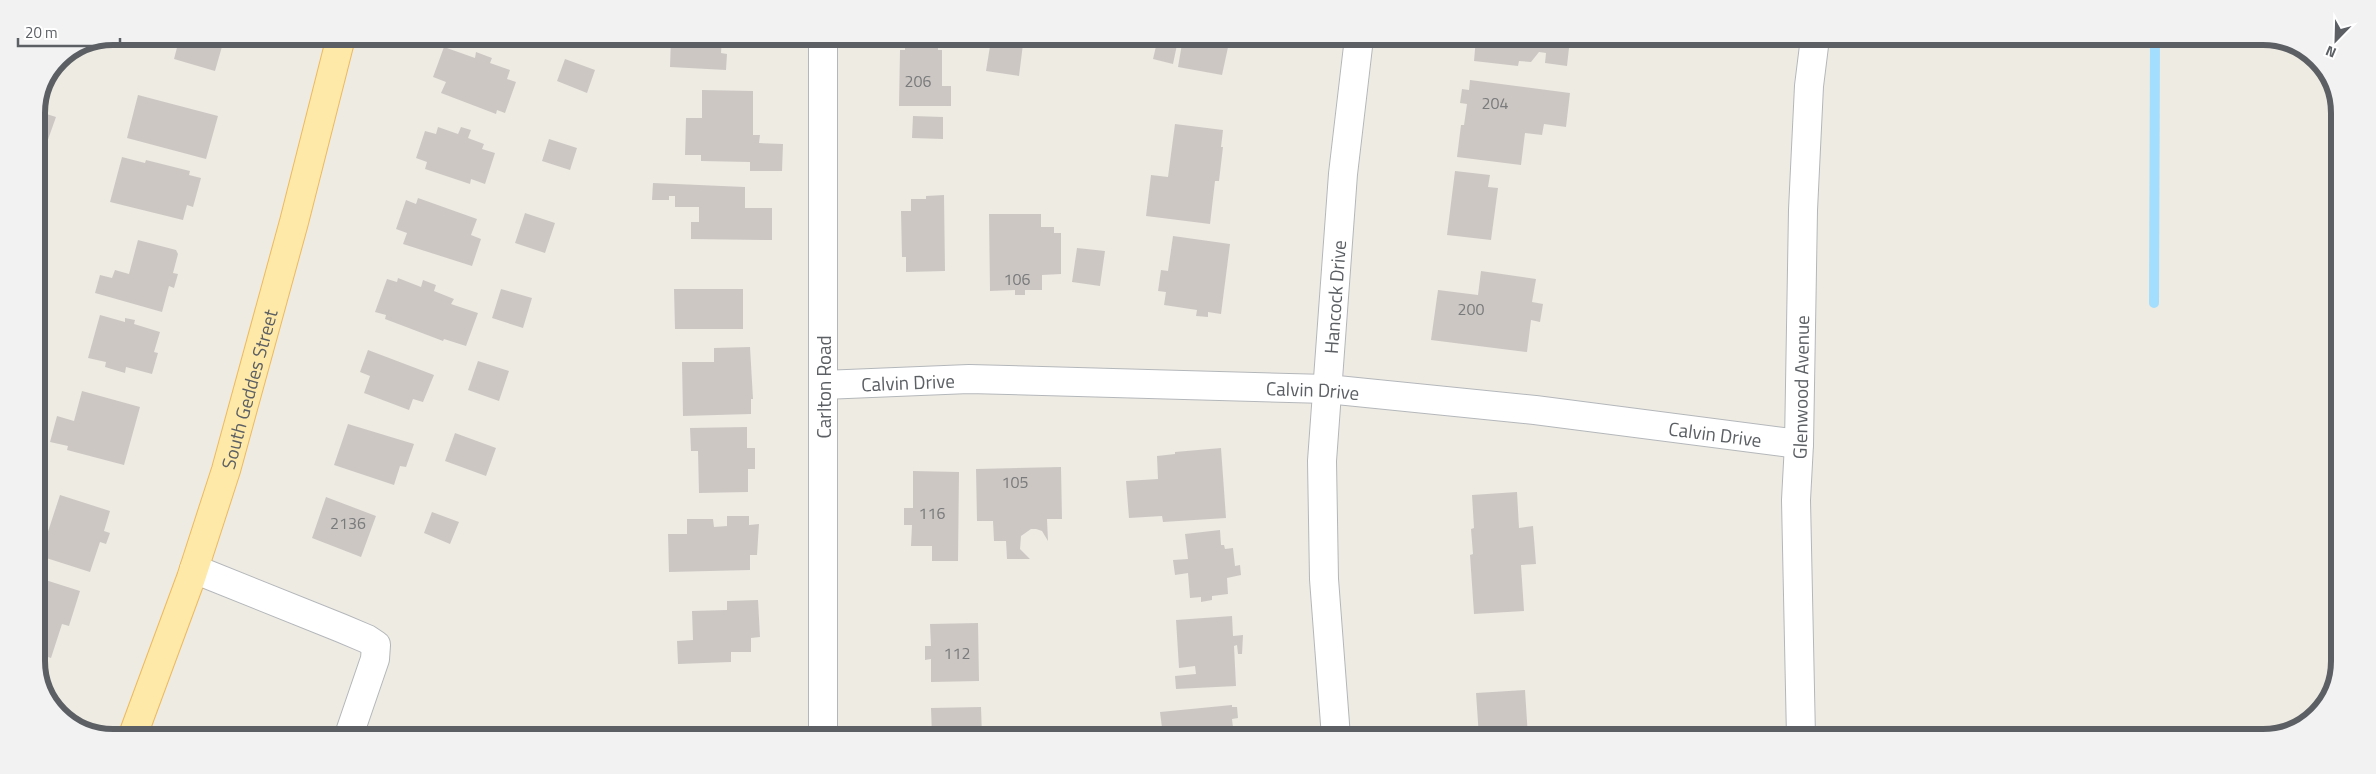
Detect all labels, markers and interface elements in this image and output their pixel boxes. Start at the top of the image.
scale bar [18,15,120,47]
north arrow [2311,15,2361,65]
text: 20 m [25,21,58,44]
text: N [2322,41,2339,64]
house number: 206 [905,69,931,93]
house number: 204 [1482,91,1508,115]
street label: Hancock Drive [1315,239,1353,355]
house number: 106 [1004,267,1030,291]
house number: 200 [1458,297,1484,321]
street label: South Geddes Street [212,305,284,472]
street label: Glenwood Avenue [1784,315,1816,460]
street label: Carlton Road [809,335,838,439]
street label: Calvin Drive [861,365,955,398]
street label: Calvin Drive [1266,373,1361,407]
street label: Calvin Drive [1667,413,1763,454]
house number: 105 [1002,470,1028,494]
house number: 116 [919,501,945,525]
house number: 2136 [330,511,366,535]
house number: 112 [944,641,970,665]

